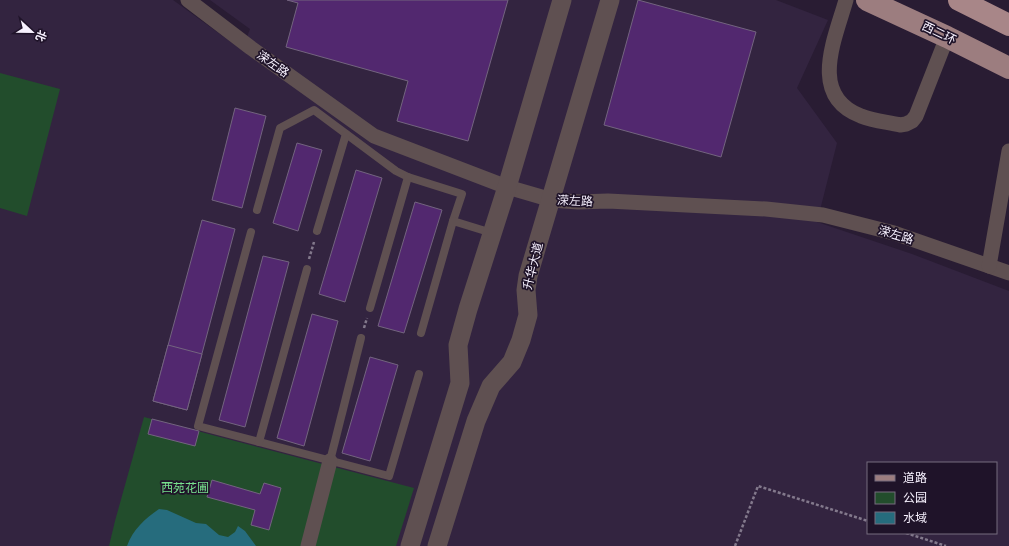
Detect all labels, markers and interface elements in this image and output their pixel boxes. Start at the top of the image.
north arrow [12,12,52,52]
street label: 西二环 [920,18,959,46]
text: 北 [34,28,50,43]
street label: 溁左路 [255,47,292,79]
street label: 溁左路 [557,192,593,208]
street label: 溁左路 [877,222,916,246]
street label: 升华大道 [519,241,545,291]
legend [867,462,997,534]
text: 道路 [903,470,927,484]
park label: 西苑花圃 [161,480,209,494]
text: 公园 [903,490,927,504]
text: 水域 [903,510,927,524]

